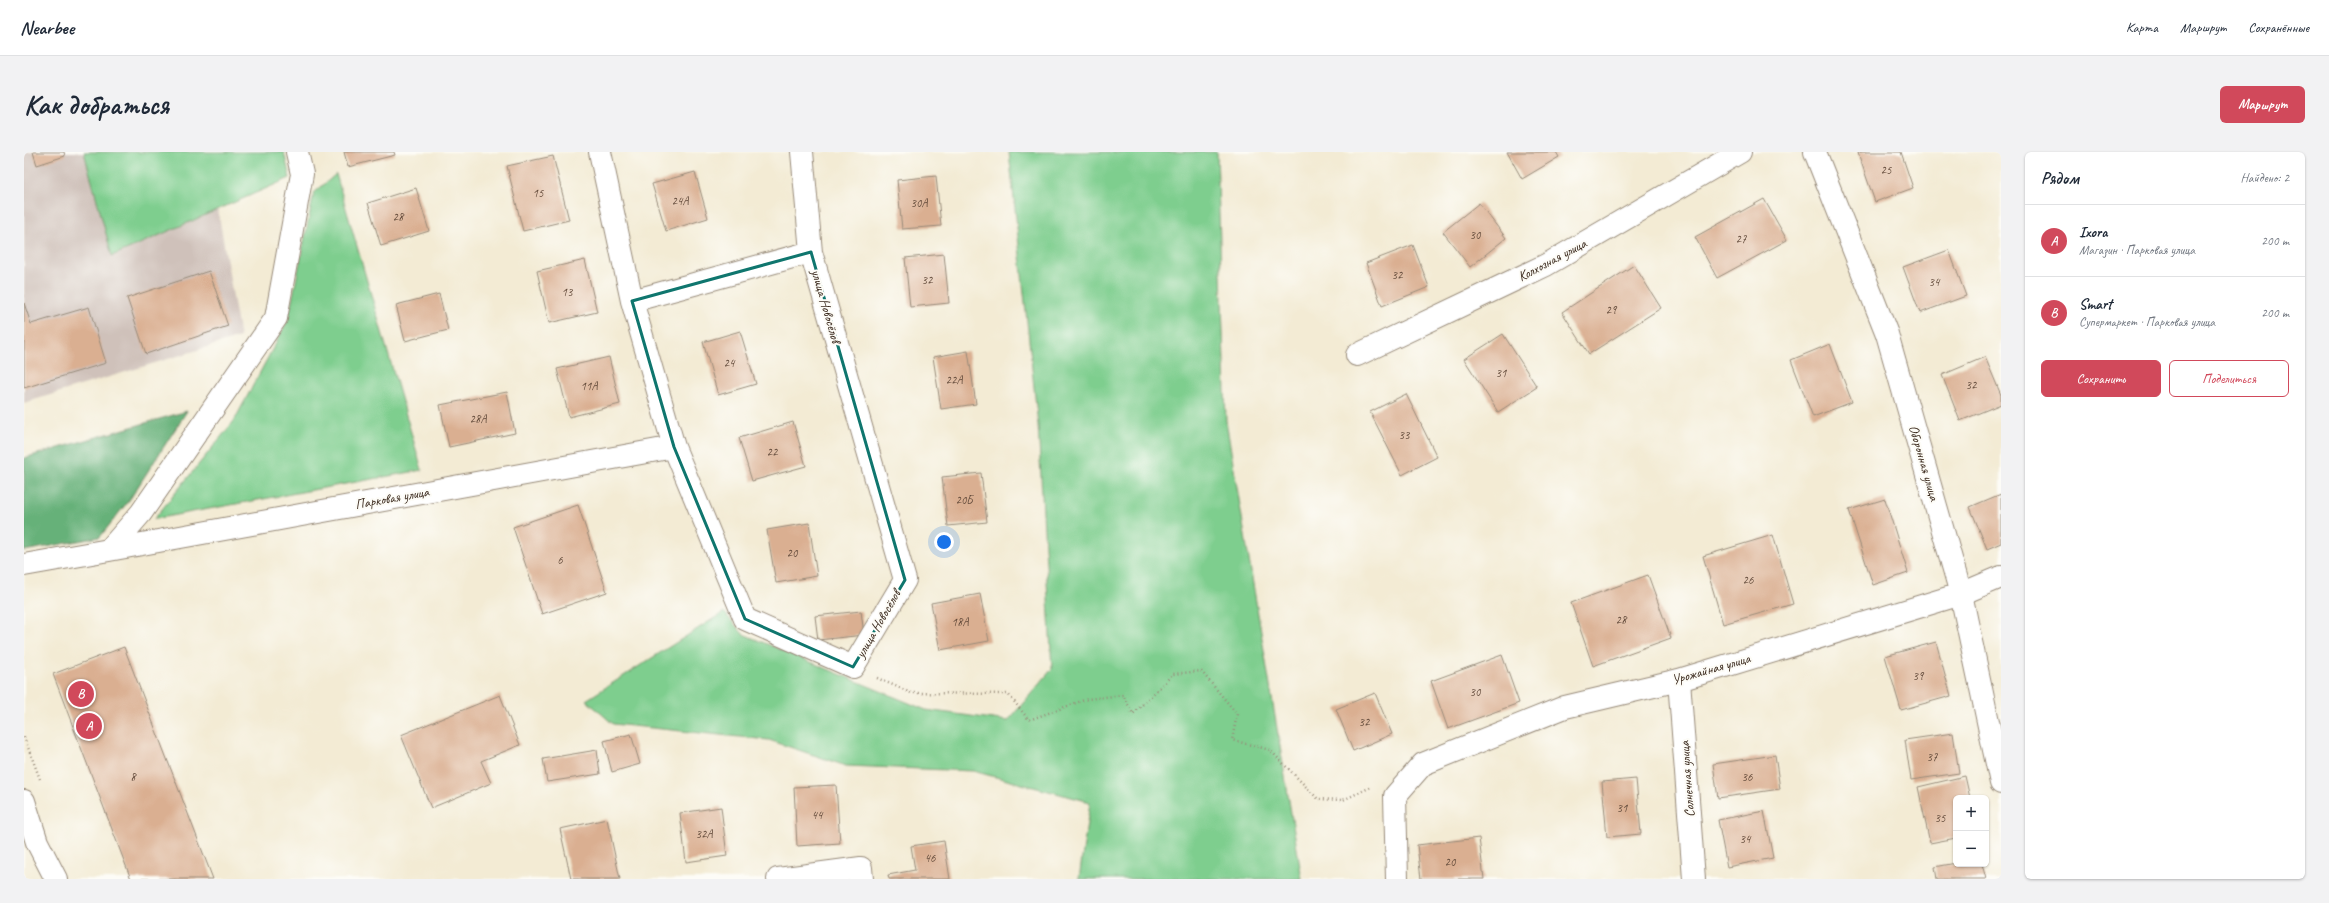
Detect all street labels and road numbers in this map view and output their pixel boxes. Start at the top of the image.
street label: Колхозная улица [1515,234,1590,285]
street label: улица Новосёлов [807,266,845,348]
street label: Оборонная улица [1905,423,1943,504]
street label: Парковая улица [354,483,431,513]
street label: улица Новосёлов [851,584,906,662]
street label: Урожайная улица [1670,649,1753,688]
street label: Солнечная улица [1676,739,1698,818]

